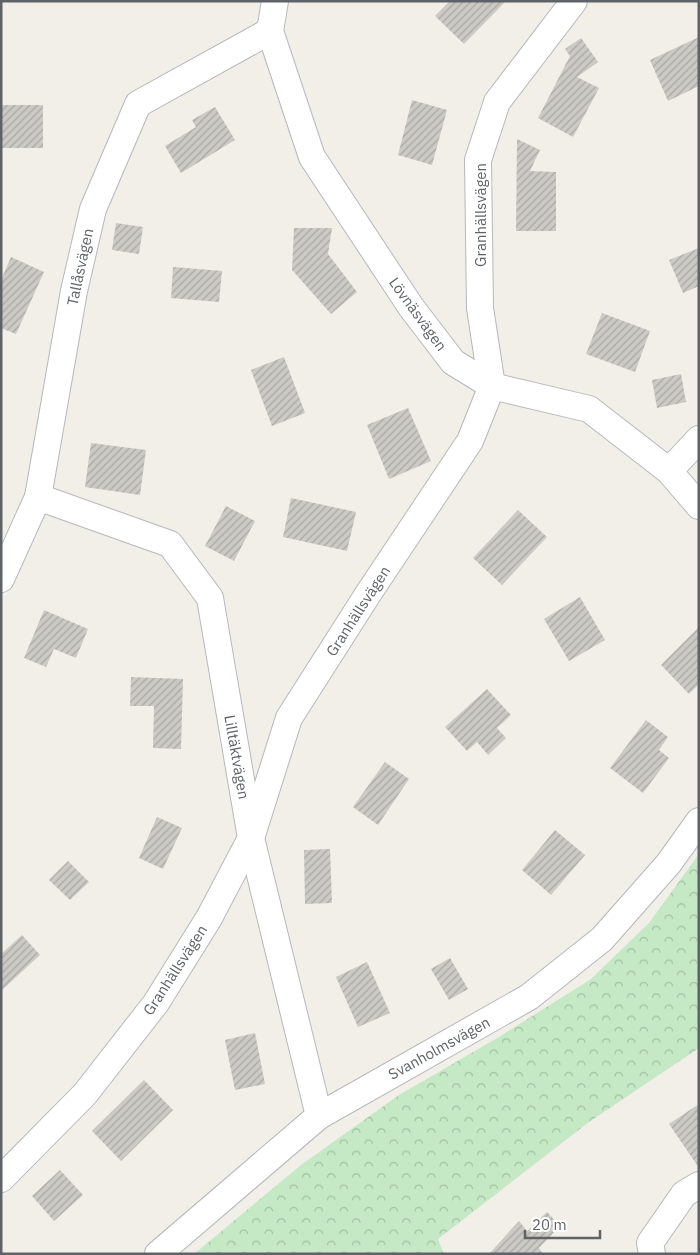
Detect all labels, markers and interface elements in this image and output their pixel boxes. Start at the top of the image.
street label: Granhällsvägen [471,163,490,267]
street label: Tallåsvägen [63,227,97,307]
street label: Lövnäsvägen [385,273,451,355]
street label: Granhällsvägen [322,562,394,660]
street label: Lilltäktvägen [220,713,254,801]
street label: Granhällsvägen [139,921,211,1019]
street label: Svanholmsvägen [385,1012,493,1084]
scale bar [525,1208,600,1240]
text: 20 m [532,1215,567,1234]

